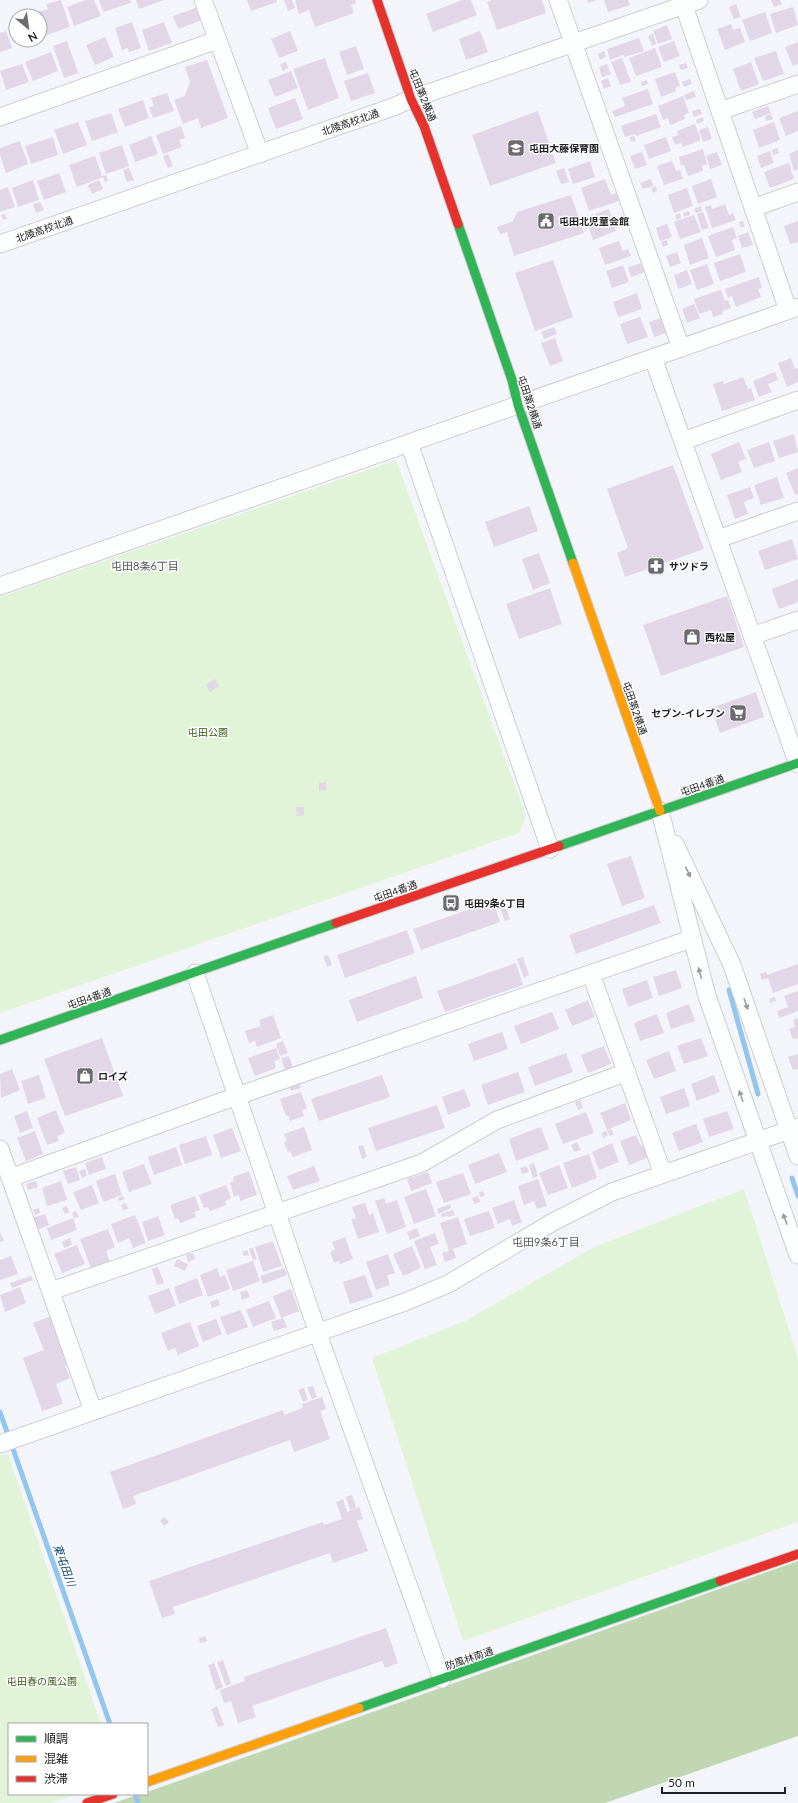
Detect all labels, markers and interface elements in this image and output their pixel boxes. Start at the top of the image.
north arrow [8,8,48,48]
text: N [26,29,40,45]
street label: 屯田第2横通 [407,67,439,123]
street label: 北陵高校北通 [320,107,380,137]
school or university icon: 屯田大藤保育園 [506,138,526,158]
place label: 屯田大藤保育園 [529,142,599,154]
public building icon: 屯田北児童会館 [536,211,556,231]
street label: 北陵高校北通 [14,214,74,244]
place label: 屯田北児童会館 [559,215,629,227]
street label: 屯田第2横通 [516,374,544,430]
pharmacy icon: サツドラ [646,556,666,576]
district label: 屯田8条6丁目 [111,559,179,572]
place label: サツドラ [669,560,709,572]
shop icon: 西松屋 [682,627,702,647]
place label: 西松屋 [705,631,735,643]
street label: 屯田第2横通 [620,680,650,736]
supermarket icon: セブン-イレブン [728,703,748,723]
place label: セブン-イレブン [651,707,725,719]
park label: 屯田公園 [188,726,228,738]
street label: 屯田4番通 [678,772,726,798]
one-way arrow [685,866,691,878]
street label: 屯田4番通 [371,878,419,904]
bus stop icon: 屯田9条6丁目 [441,893,461,913]
place label: 屯田9条6丁目 [464,897,526,909]
one-way arrow [697,966,703,979]
street label: 屯田4番通 [65,985,113,1011]
one-way arrow [743,998,749,1010]
shop icon: ロイズ [75,1066,95,1086]
place label: ロイズ [98,1070,128,1082]
one-way arrow [738,1090,744,1102]
one-way arrow [781,1212,787,1224]
district label: 屯田9条6丁目 [512,1235,580,1248]
water label: 東屯田川 [51,1542,79,1589]
street label: 防風林南通 [443,1644,495,1672]
park label: 屯田春の風公園 [7,1675,77,1687]
legend [8,1723,148,1795]
text: 順調 [44,1731,68,1746]
text: 混雑 [44,1751,68,1766]
scale bar [662,1769,785,1795]
text: 渋滞 [44,1771,68,1786]
text: 50 m [668,1775,695,1790]

